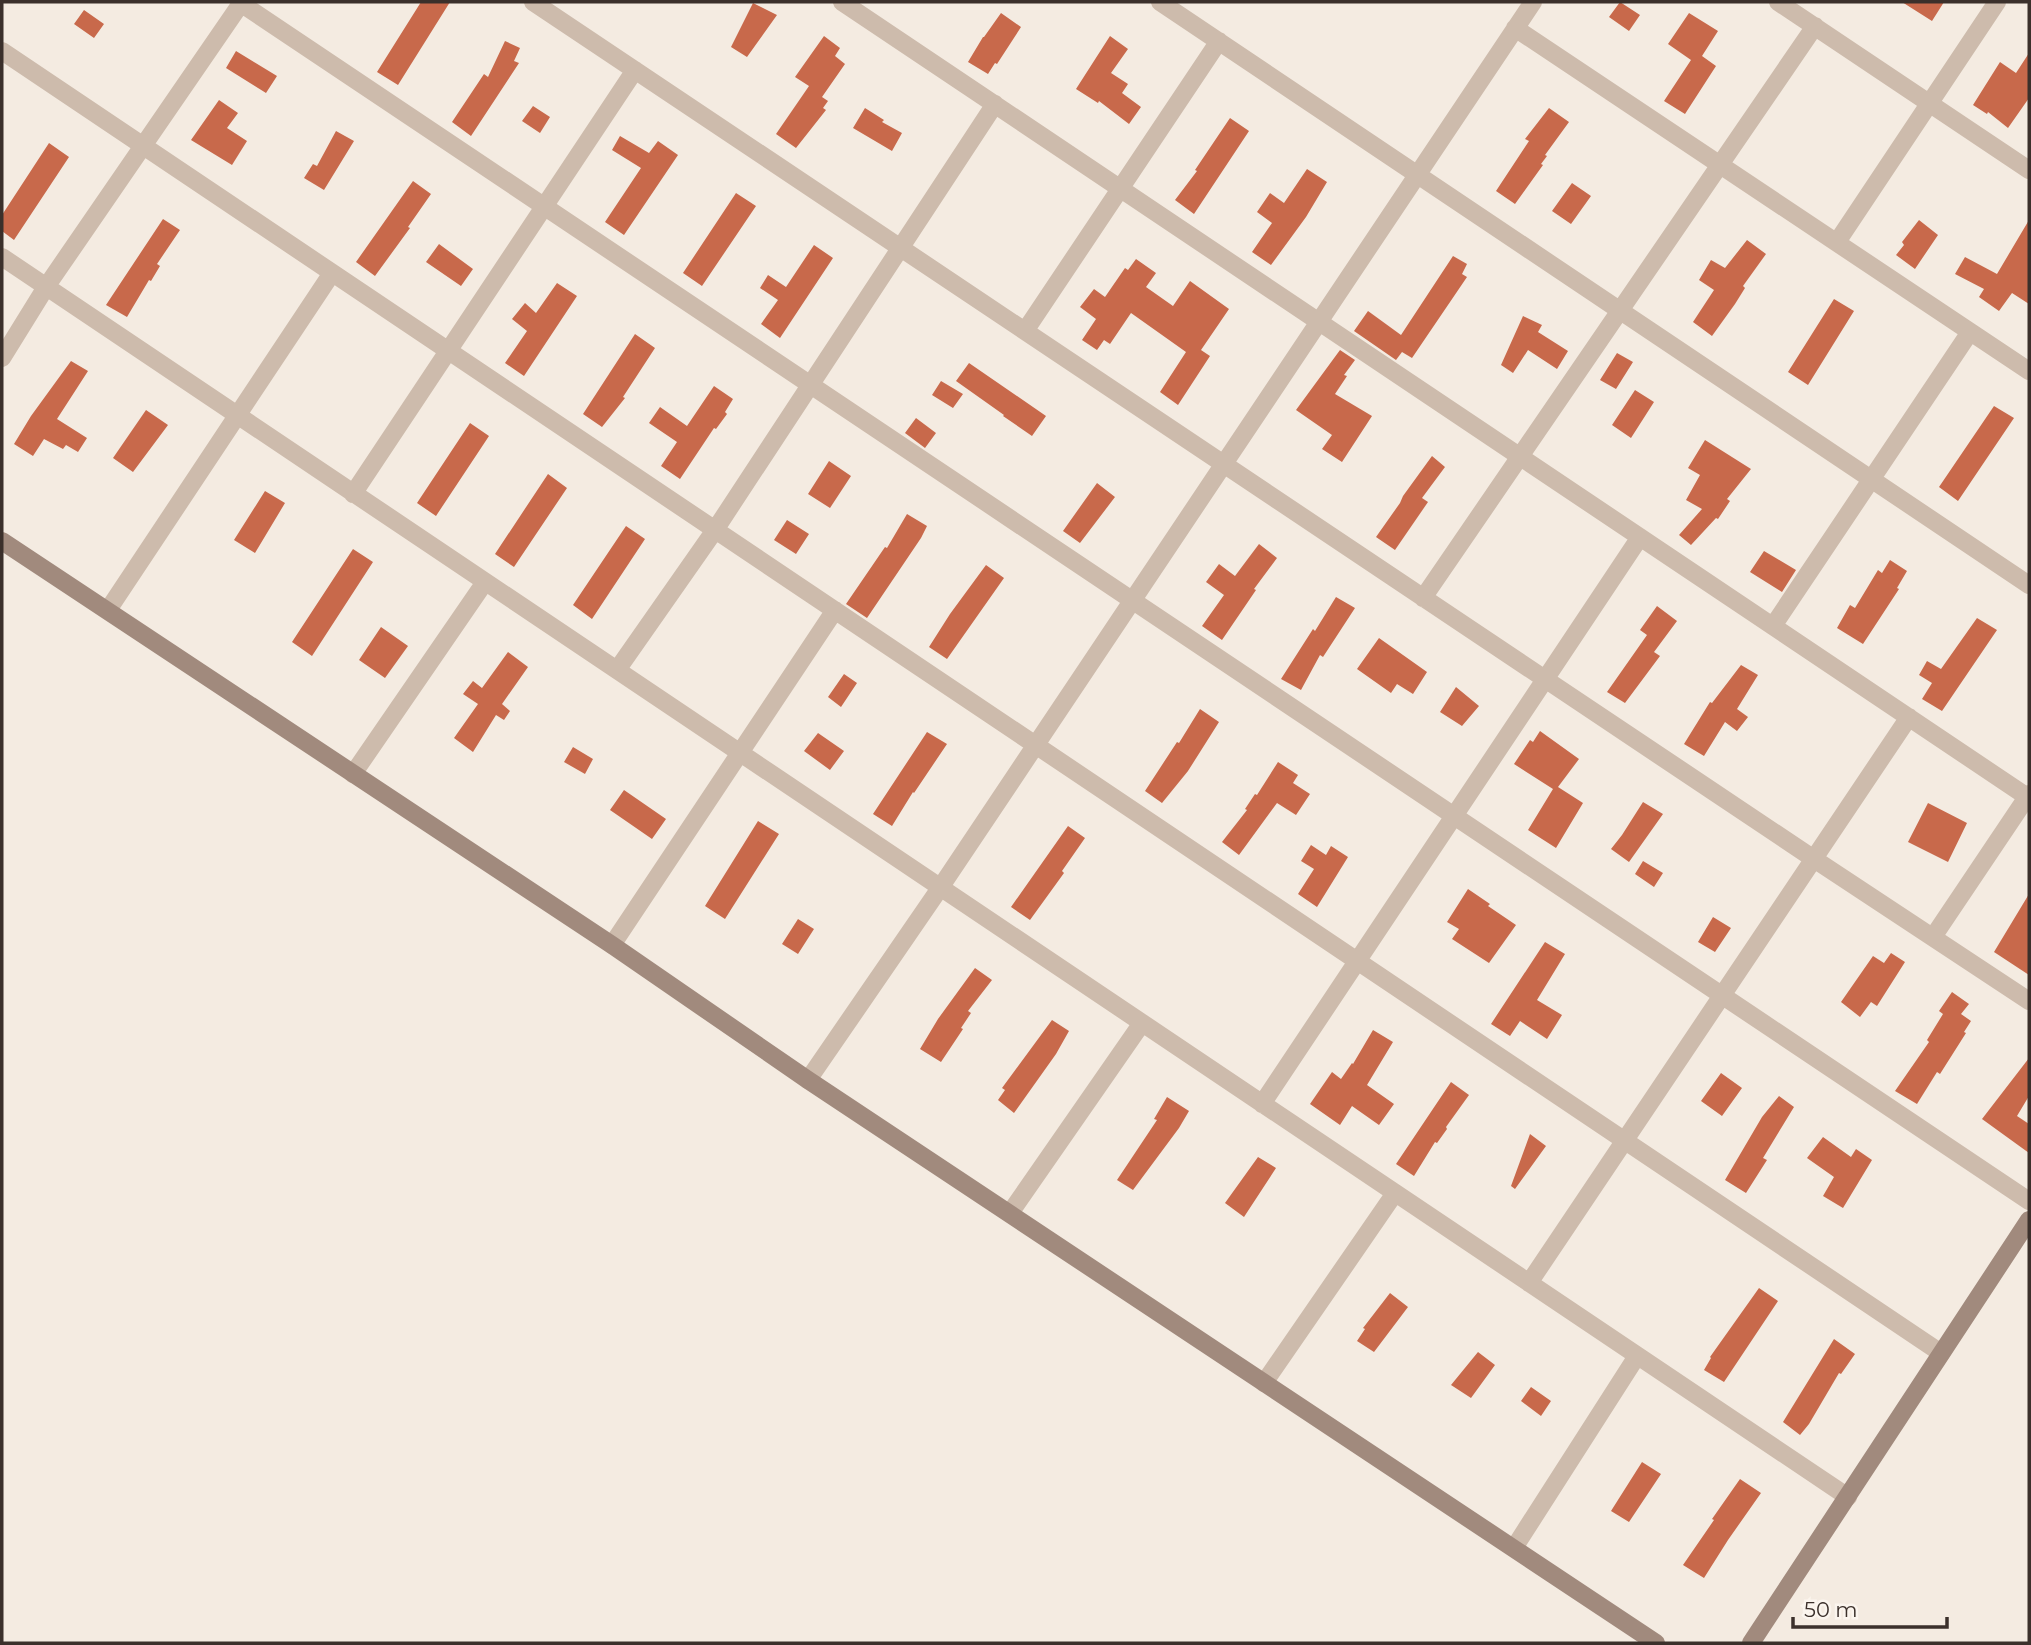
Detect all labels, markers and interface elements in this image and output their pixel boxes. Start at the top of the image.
scale bar [1793,1586,1947,1630]
text: 50 m [1804,1597,1858,1622]

